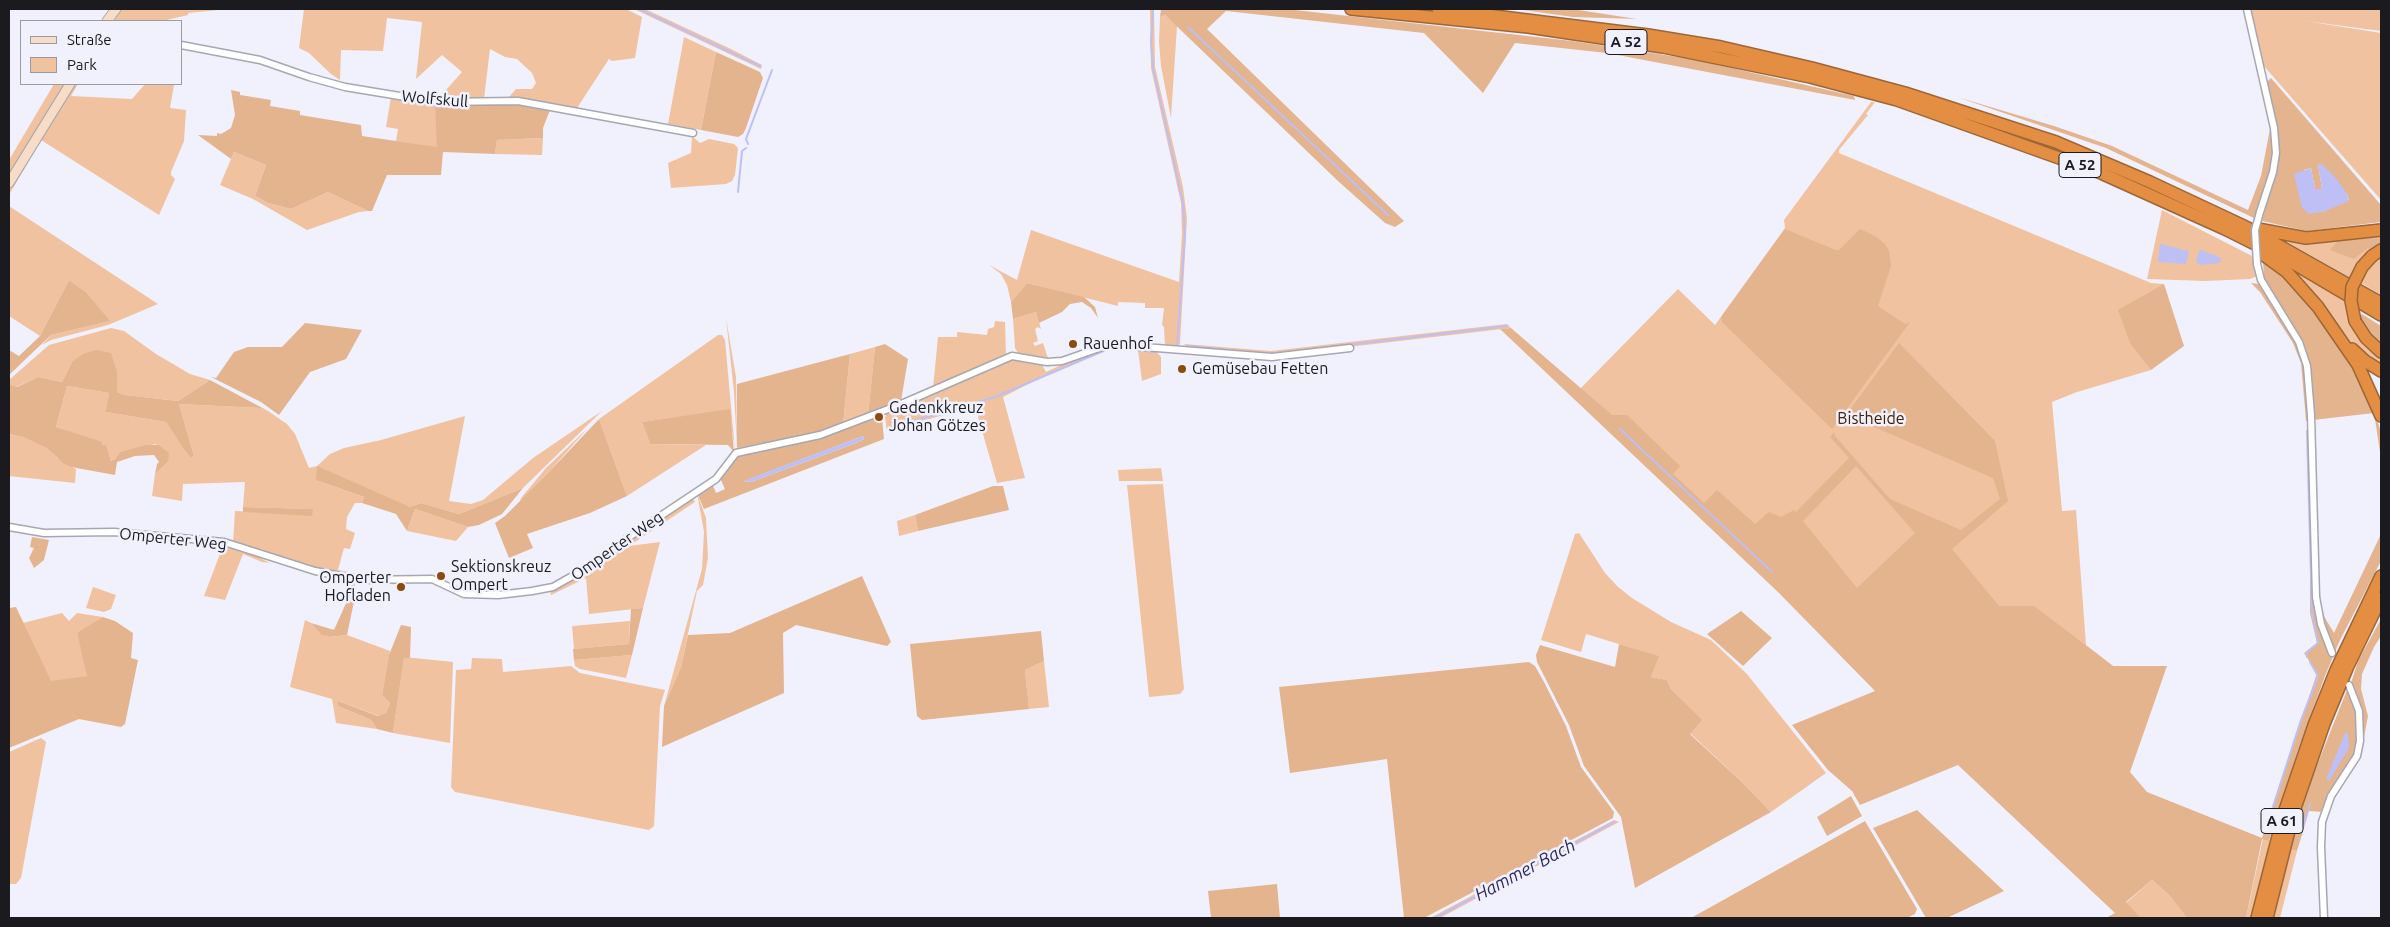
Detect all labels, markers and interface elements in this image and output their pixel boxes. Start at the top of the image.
legend [20,20,182,85]
road number: A 52 [1605,30,1647,54]
text: Straße [67,31,111,48]
text: Park [67,56,97,73]
street label: Wolfskull [401,87,469,111]
road number: A 52 [2059,152,2101,178]
place label: Rauenhof [1083,334,1153,354]
marker: Rauenhof [1067,338,1079,350]
place label: Gemüsebau Fetten [1192,359,1328,379]
marker: Gemüsebau Fetten [1176,363,1188,375]
place label: Gedenkkreuz Johan Götzes [889,398,986,436]
park label: Bistheide [1837,409,1905,429]
marker: Gedenkkreuz Johan Götzes [873,411,885,423]
street label: Omperter Weg [567,507,667,585]
street label: Omperter Weg [118,524,228,554]
place label: Sektionskreuz Ompert [451,557,551,595]
place label: Omperter Hofladen [319,568,391,606]
marker: Sektionskreuz Ompert [435,570,447,582]
marker: Omperter Hofladen [395,581,407,593]
road number: A 61 [2261,808,2303,834]
water label: Hammer Bach [1471,834,1579,906]

